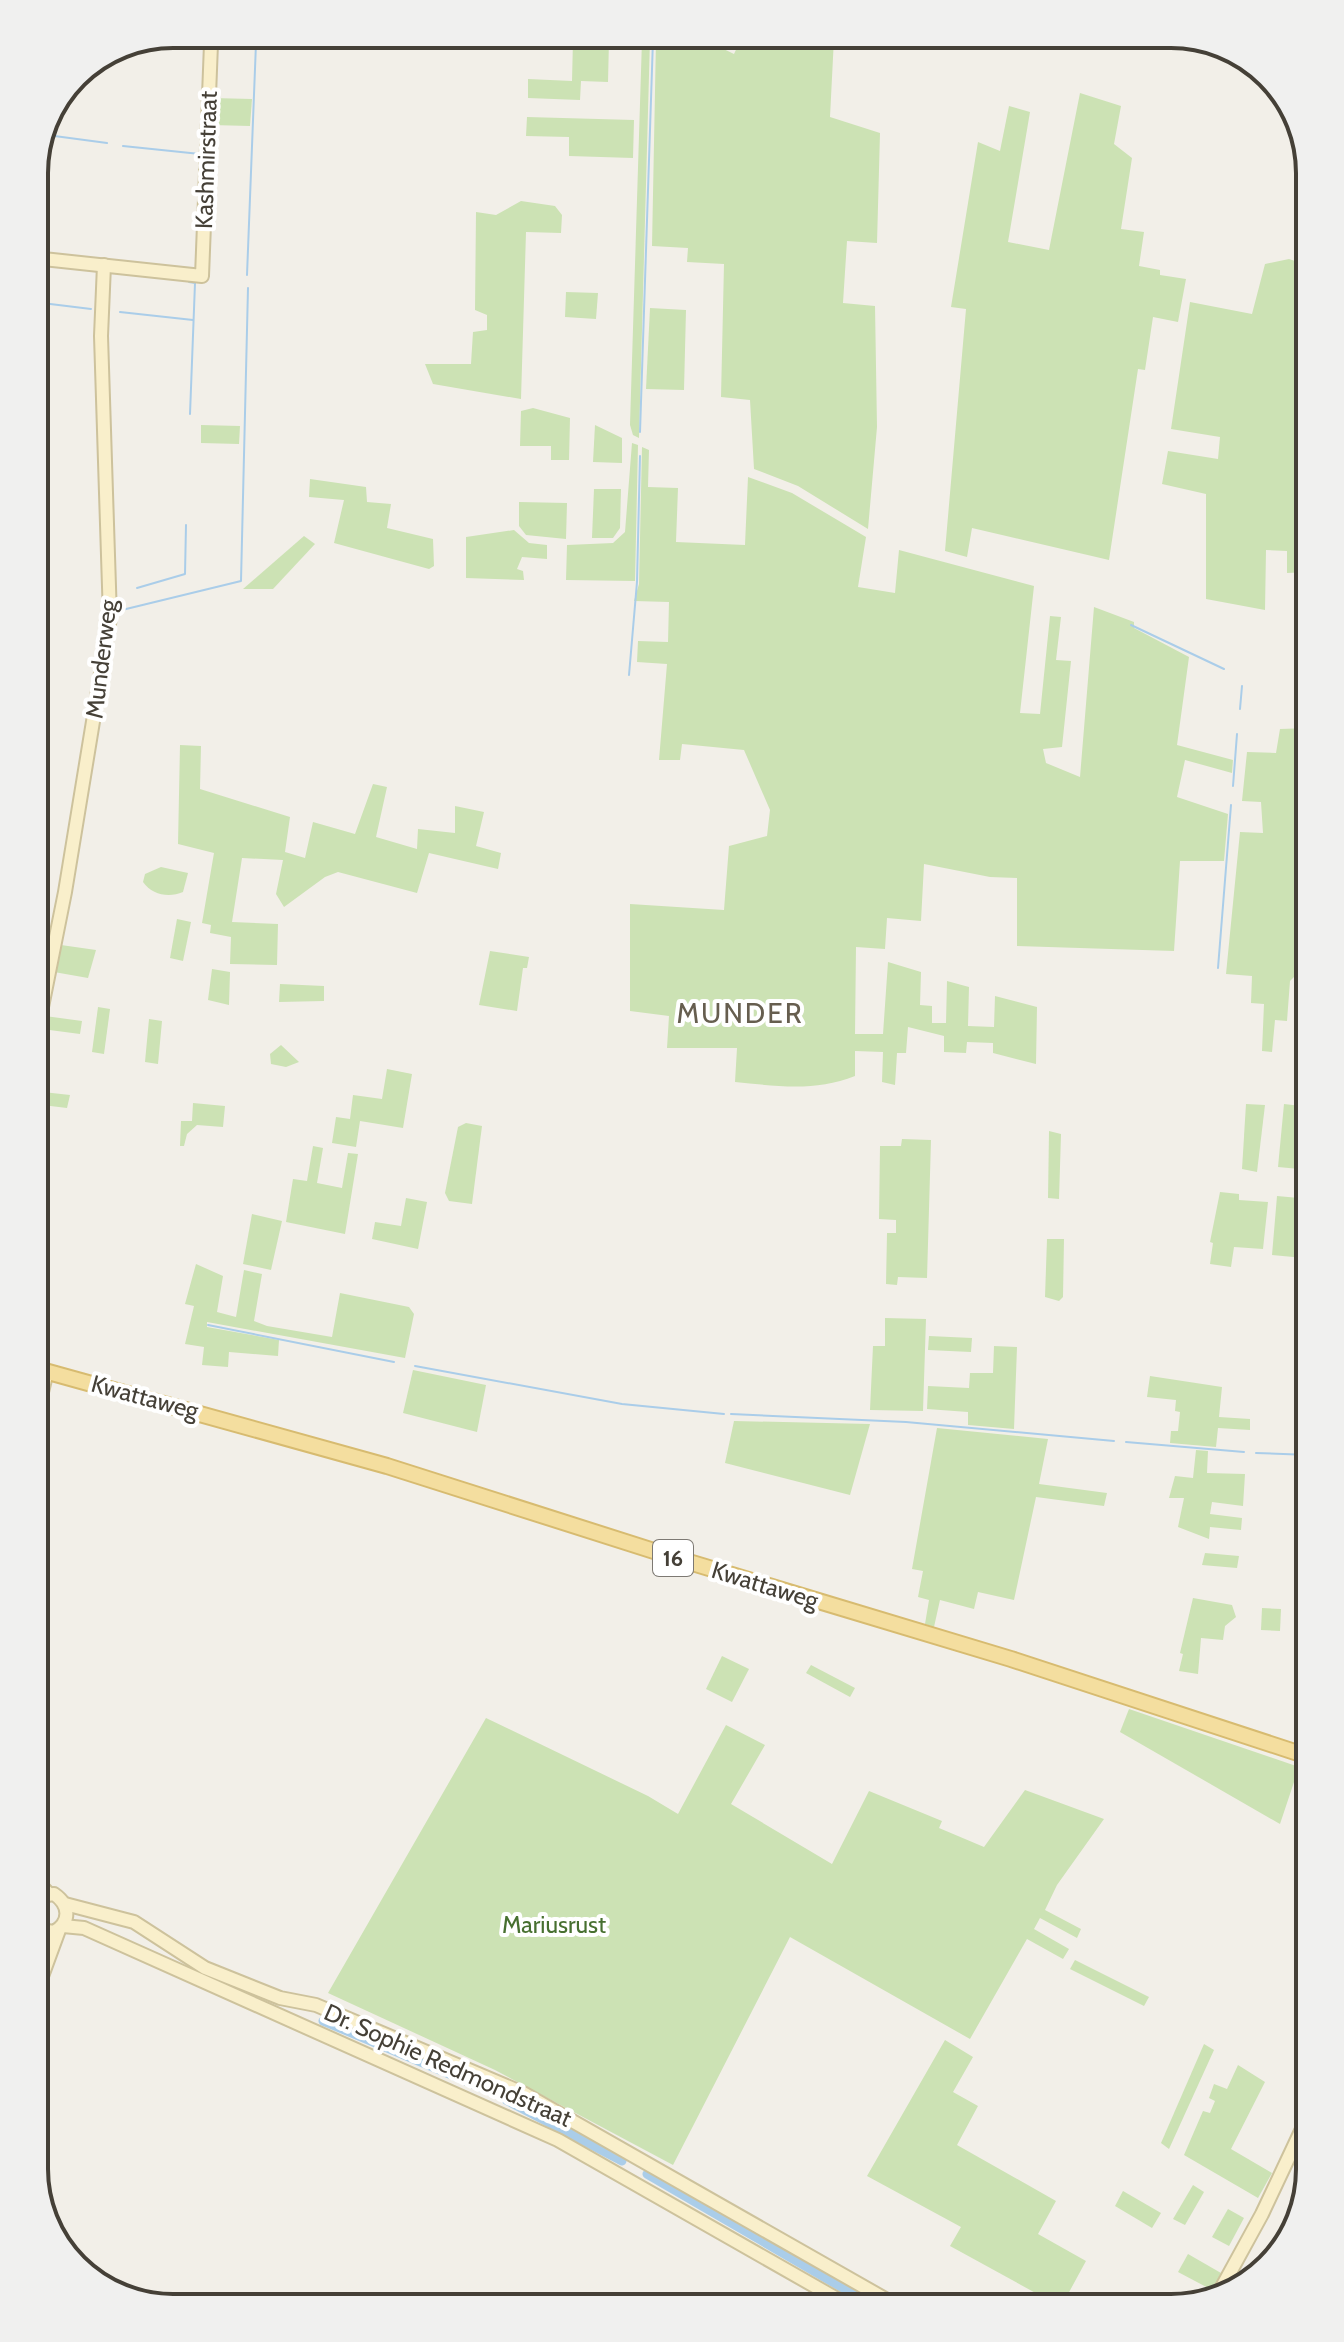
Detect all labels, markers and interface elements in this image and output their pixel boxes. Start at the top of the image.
street label: Kashmirstraat [189,90,223,230]
street label: Munderweg [79,597,123,720]
district label: MUNDER [676,996,804,1030]
street label: Kwattaweg [88,1369,203,1426]
road number: 16 [653,1540,693,1576]
street label: Kwattaweg [708,1555,823,1615]
park label: Mariusrust [502,1910,606,1939]
street label: Dr. Sophie Redmondstraat [320,1997,576,2133]

